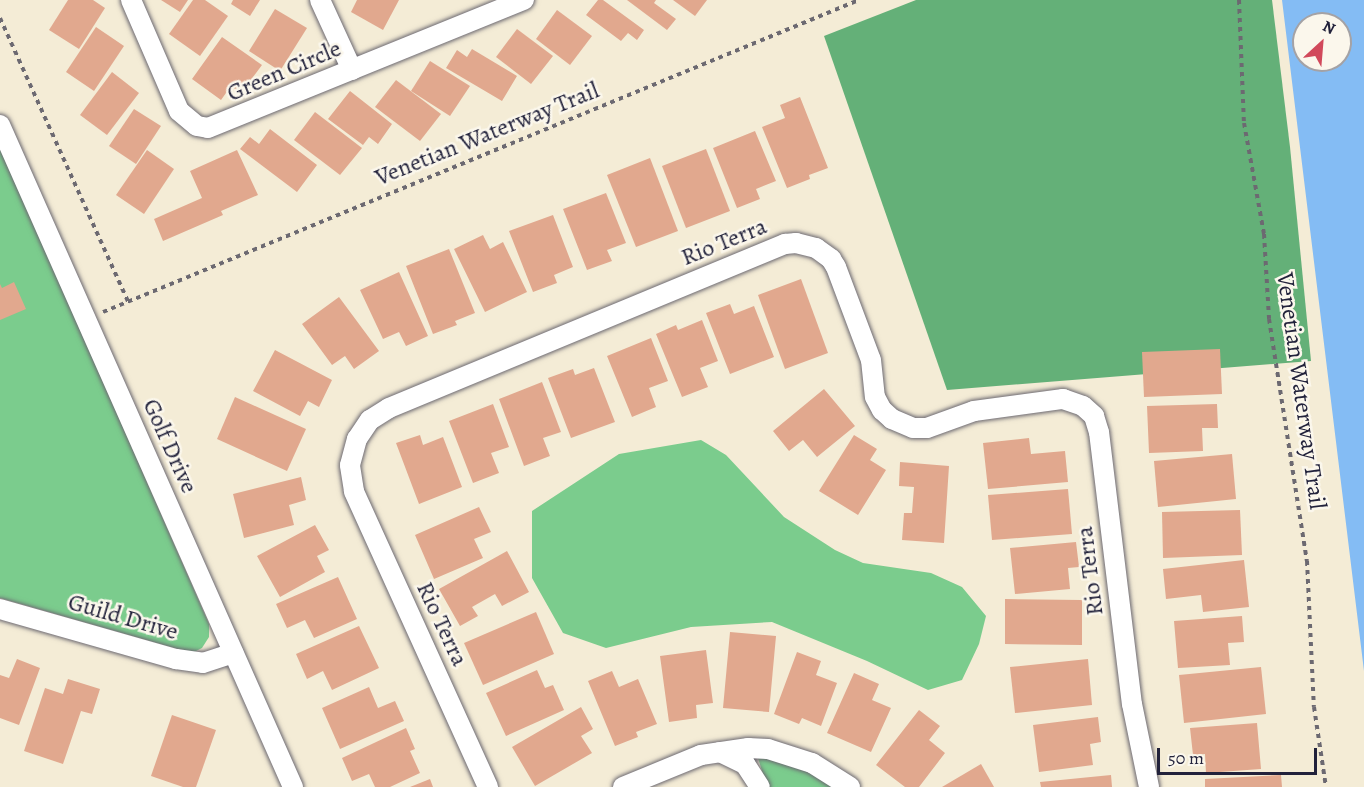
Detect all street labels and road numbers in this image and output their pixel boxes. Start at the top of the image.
street label: Green Circle [223,34,345,108]
street label: Venetian Waterway Trail [371,76,603,192]
street label: Rio Terra [677,212,771,272]
street label: Venetian Waterway Trail [1270,271,1332,511]
street label: Golf Drive [137,395,203,497]
street label: Rio Terra [1070,525,1110,617]
street label: Rio Terra [410,577,474,671]
street label: Guild Drive [65,588,181,646]

